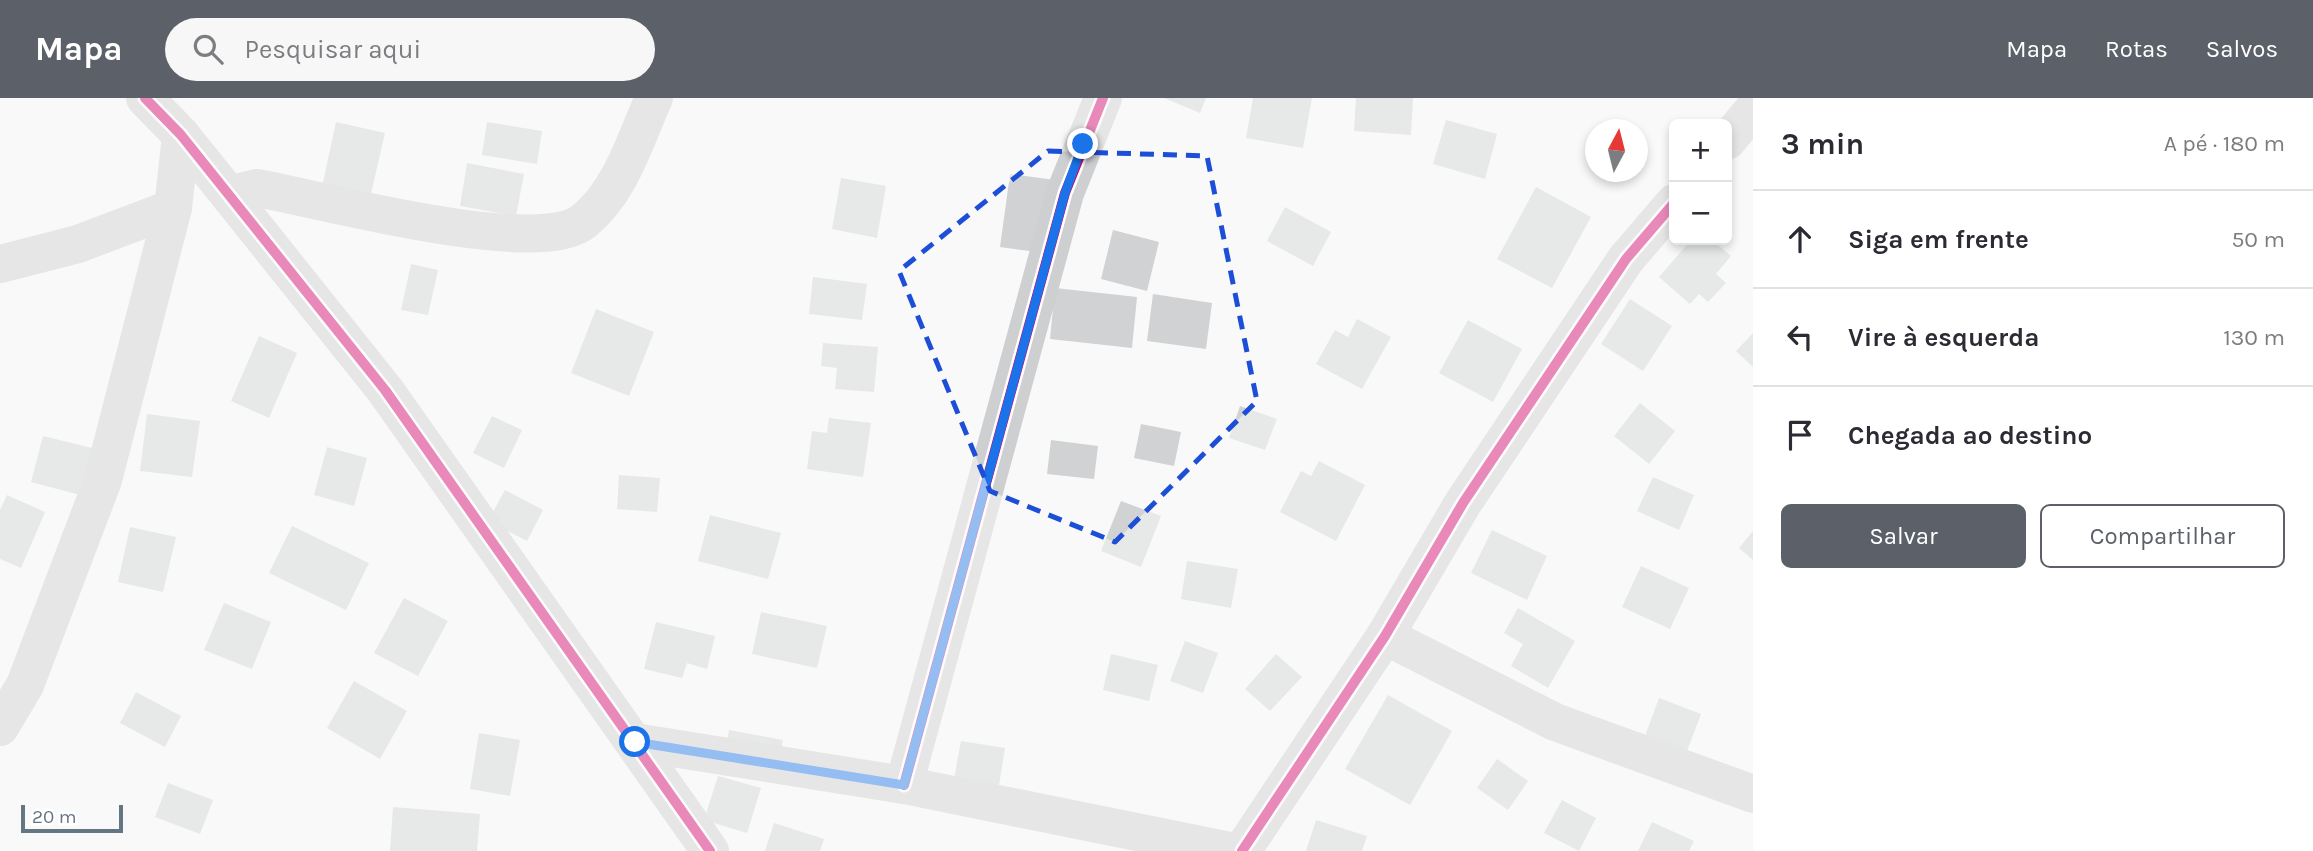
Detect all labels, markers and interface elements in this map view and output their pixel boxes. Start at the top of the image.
search box [165,18,655,81]
text: Mapa [35,30,123,68]
icon: search [189,30,227,68]
text: Pesquisar aqui [245,34,421,65]
text: Mapa [2006,35,2067,63]
text: Rotas [2105,35,2168,63]
text: Salvos [2206,35,2278,63]
north arrow [1585,119,1648,182]
map controls [1669,119,1732,245]
button: + [1669,119,1732,182]
text: 3 min [1781,126,1864,162]
route end [1067,128,1098,159]
text: A pé · 180 m [2164,130,2285,157]
button: − [1669,182,1732,245]
icon: ahead [1781,220,1819,258]
text: Siga em frente [1848,224,2029,255]
text: 50 m [2231,226,2285,253]
icon: left [1781,318,1819,356]
text: Vire à esquerda [1848,322,2039,353]
text: 130 m [2223,324,2285,351]
icon: arrive [1781,416,1819,454]
text: Chegada ao destino [1848,420,2092,451]
button: Salvar [1781,504,2026,568]
button: Compartilhar [2040,504,2285,568]
route start [619,726,650,757]
scale bar [21,802,122,834]
text: 20 m [32,806,77,828]

